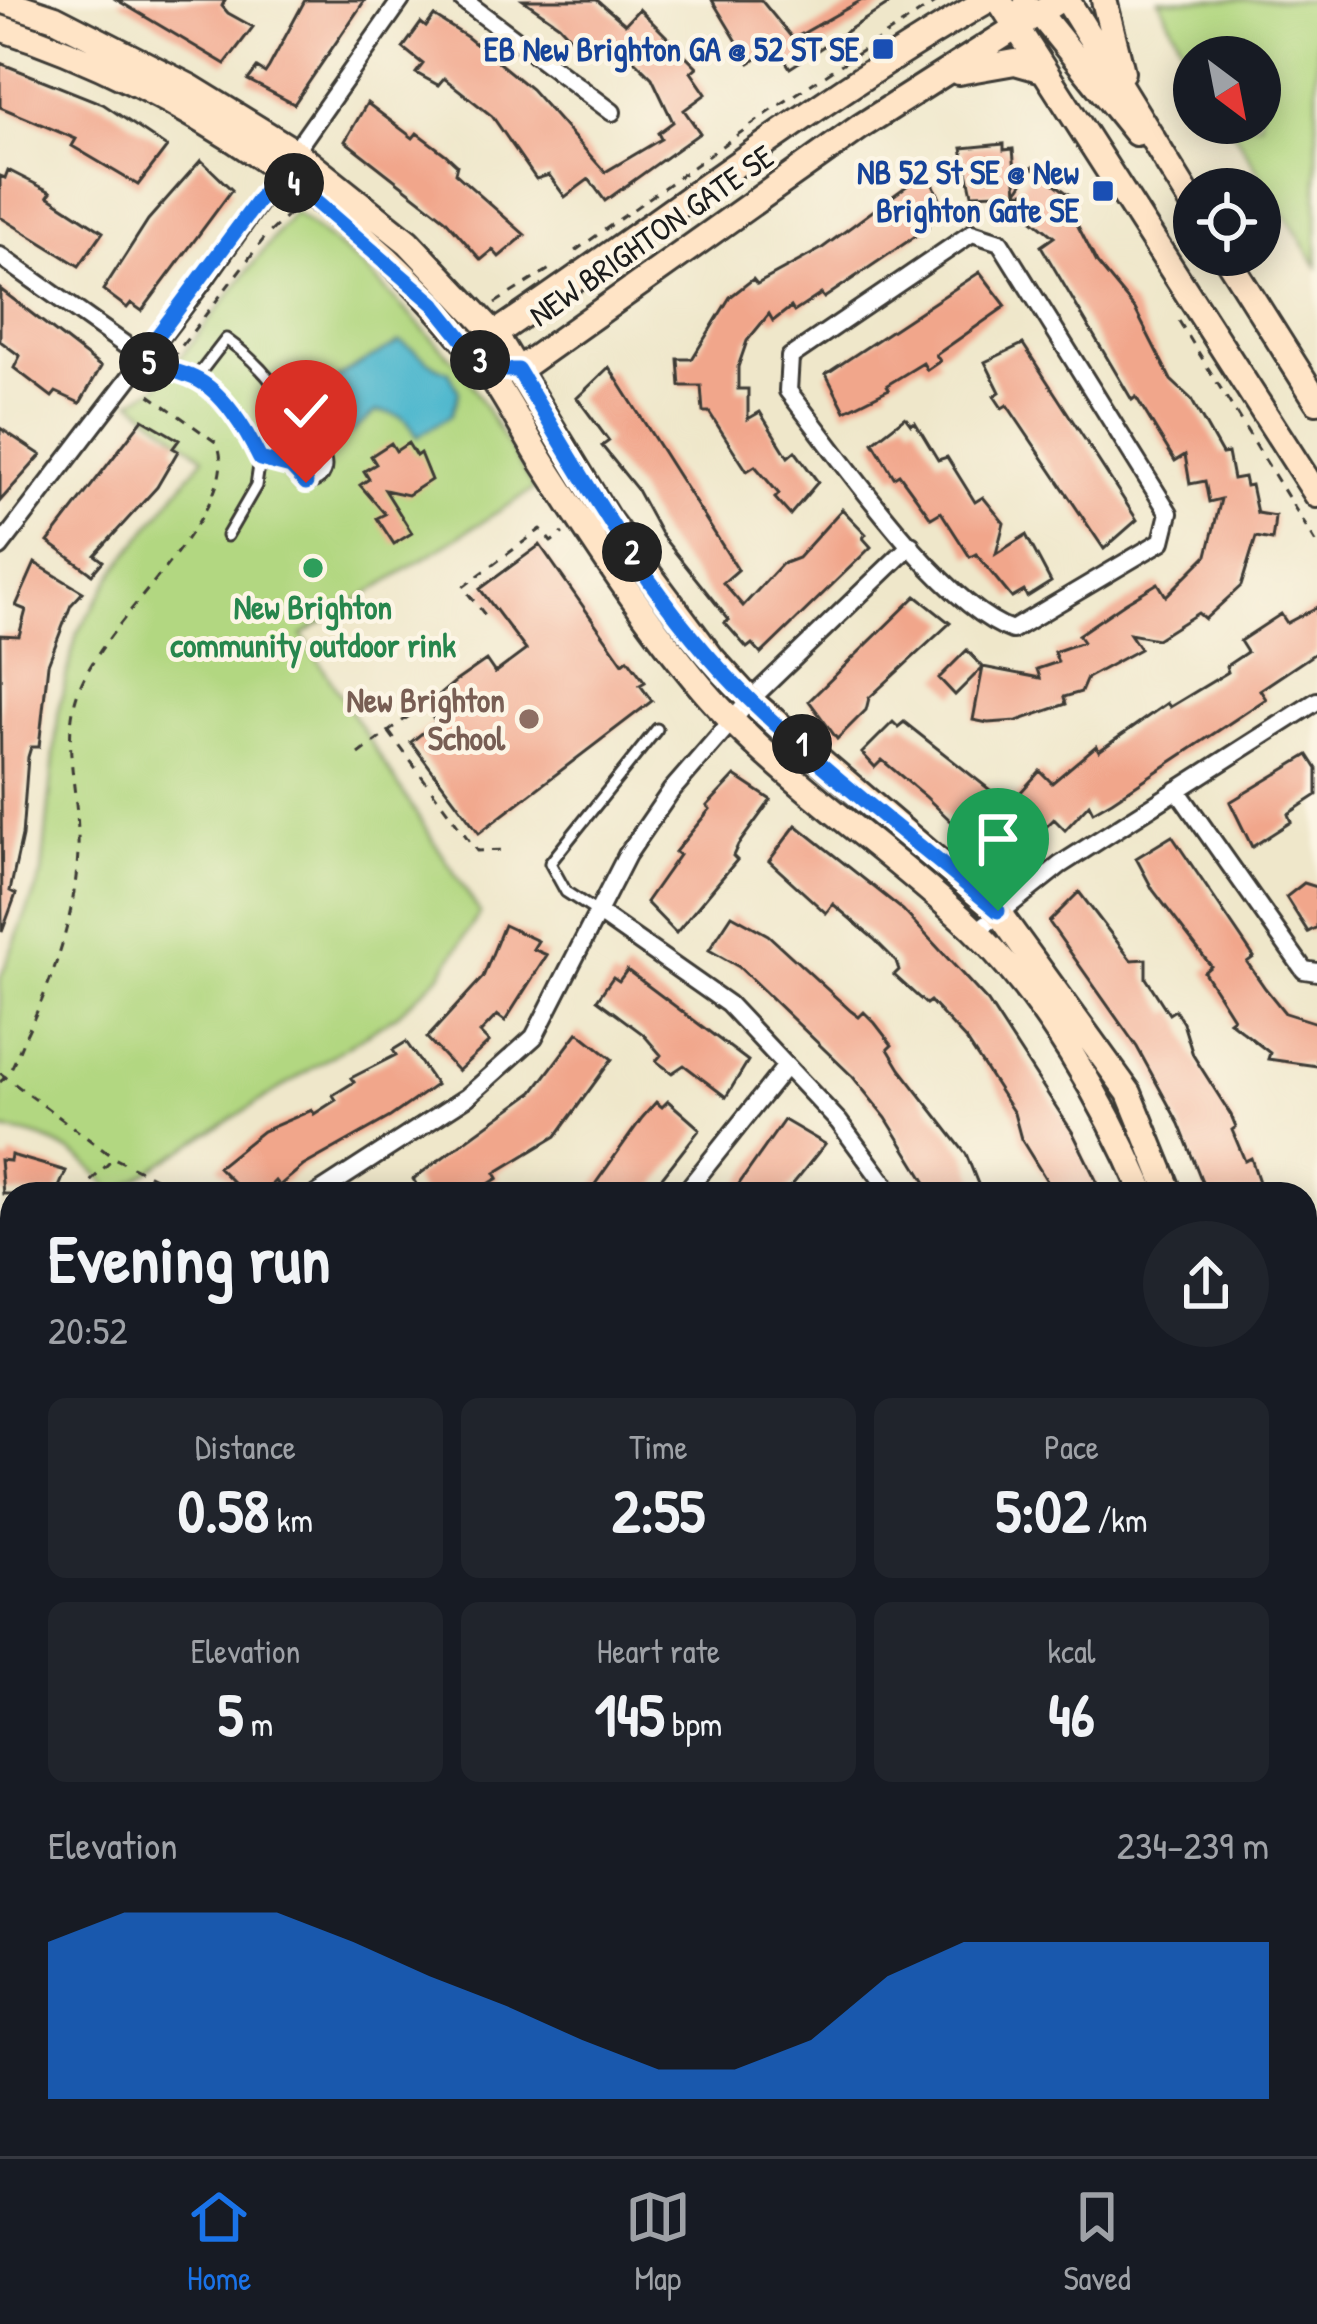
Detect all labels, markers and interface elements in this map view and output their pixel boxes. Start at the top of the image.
place label: EB New Brighton GA @ 52 ST SE [484,27,859,73]
marker: EB New Brighton GA @ 52 ST SE [870,36,896,62]
north arrow [1173,36,1281,144]
map controls [1173,36,1281,276]
street label: NEW BRIGHTON GATE SE [520,134,782,336]
place label: NB 52 St SE @ New Brighton Gate SE [857,150,1079,234]
pin: 4 [264,153,324,213]
text: 4 [288,161,300,205]
button: locate [1173,168,1281,276]
marker: NB 52 St SE @ New Brighton Gate SE [1090,178,1116,204]
pin: 3 [450,330,510,390]
pin: 5 [119,332,179,392]
text: 3 [473,338,487,382]
text: 5 [142,340,156,384]
pin [255,360,357,483]
icon: check [273,378,339,444]
pin: 2 [602,522,662,582]
text: 2 [624,530,640,574]
marker: New Brighton community outdoor rink [300,555,326,581]
place label: New Brighton community outdoor rink [170,585,456,669]
place label: New Brighton School [347,678,506,760]
marker: New Brighton School [516,706,542,732]
pin: 1 [772,714,832,774]
text: 1 [796,722,808,766]
pin [947,788,1049,911]
icon: arrive [965,806,1031,872]
text: Evening run [48,1213,330,1303]
button: share [1143,1221,1269,1347]
text: 20:52 [48,1303,128,1356]
text: Distance [195,1425,296,1469]
text: Time [629,1425,688,1469]
text: Pace [1044,1425,1099,1469]
text: 0.58 [178,1469,269,1551]
text: 2:55 [612,1469,705,1551]
text: 5:02 [996,1469,1090,1551]
text: km [269,1498,313,1542]
text: /km [1090,1498,1147,1542]
text: Elevation [191,1629,300,1673]
text: Heart rate [597,1629,720,1673]
text: kcal [1047,1629,1096,1673]
text: 5 [218,1673,243,1755]
text: 145 [595,1673,664,1755]
text: 46 [1048,1673,1095,1755]
text: m [243,1702,273,1746]
text: bpm [664,1702,722,1746]
text: Elevation [48,1818,178,1871]
text: 234–239 m [1117,1818,1269,1871]
tab: Home [186,2184,252,2300]
tab: Map [625,2184,691,2300]
tab: Saved [1063,2184,1131,2300]

